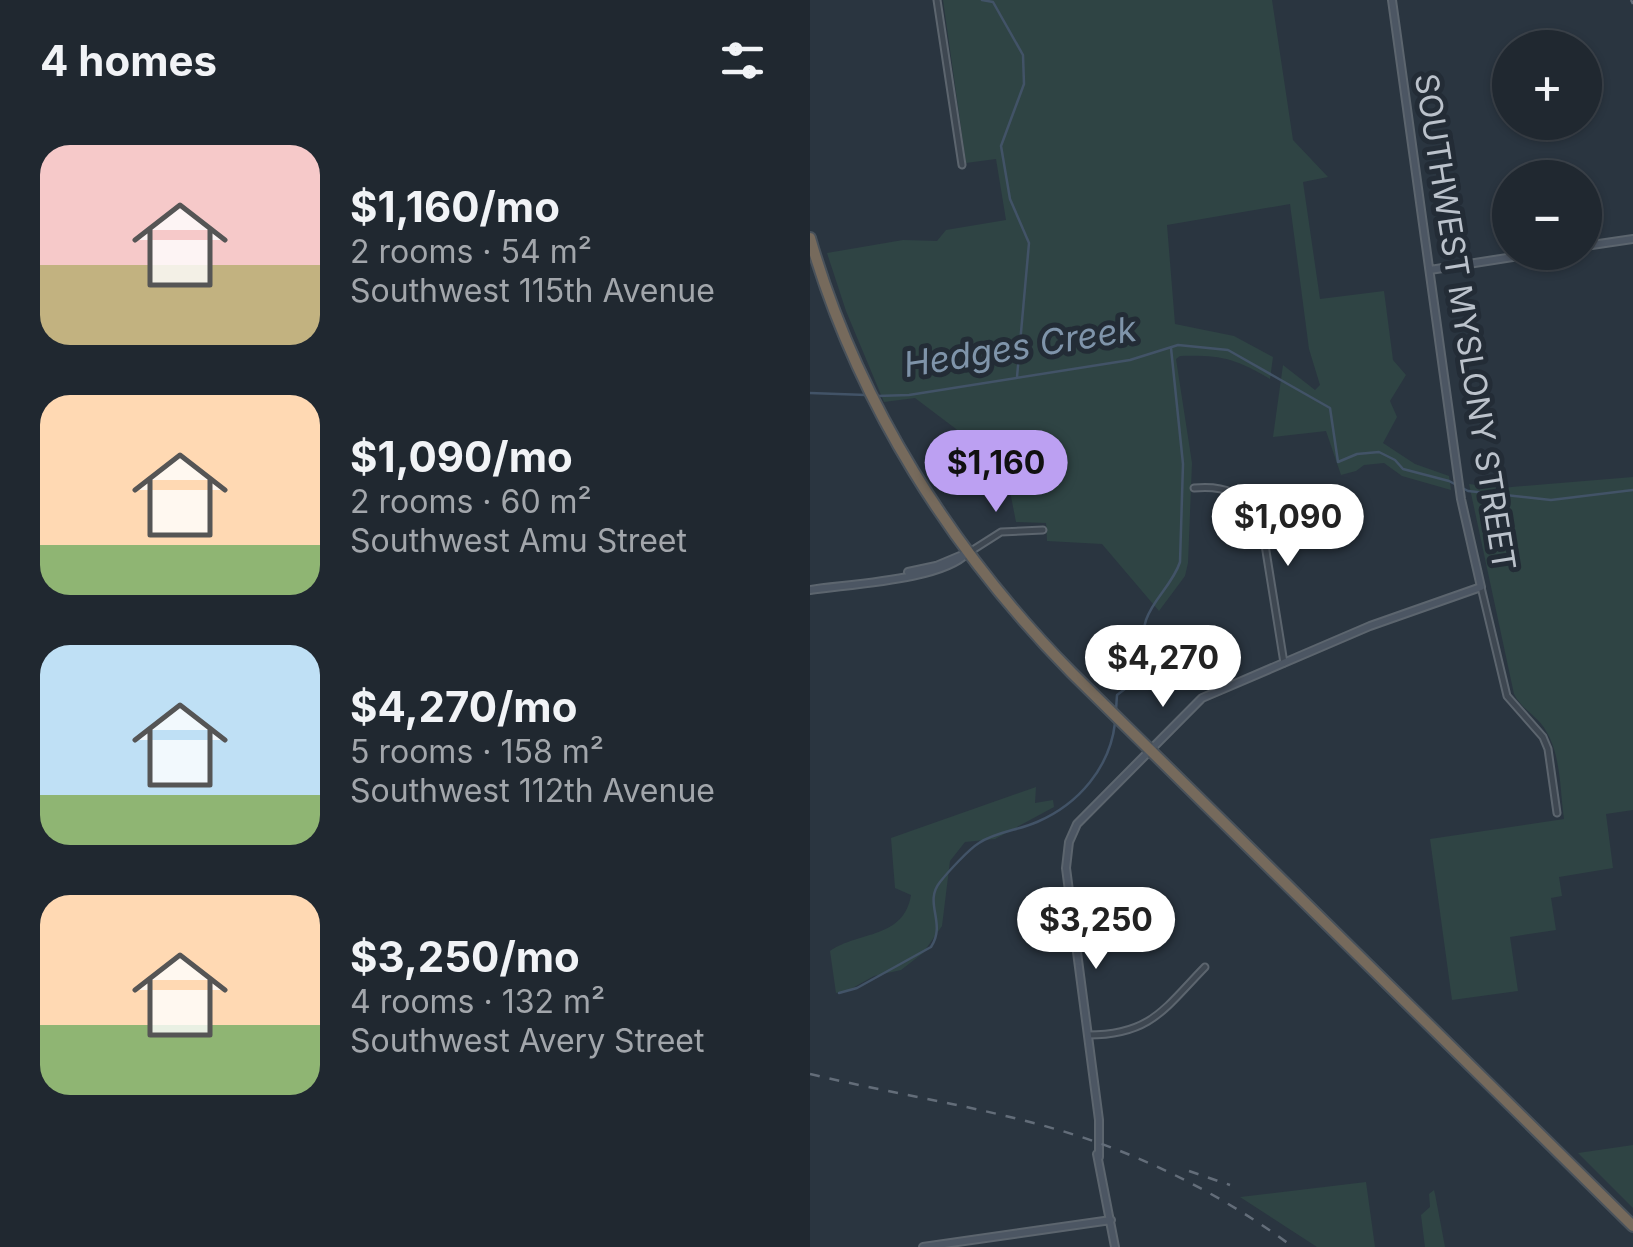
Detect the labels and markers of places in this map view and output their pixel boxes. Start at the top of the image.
pin: $1,160 [915,430,1077,515]
pin: $1,090 [1207,484,1369,569]
pin: $4,270 [1082,625,1244,710]
pin: $3,250 [1015,887,1177,972]

